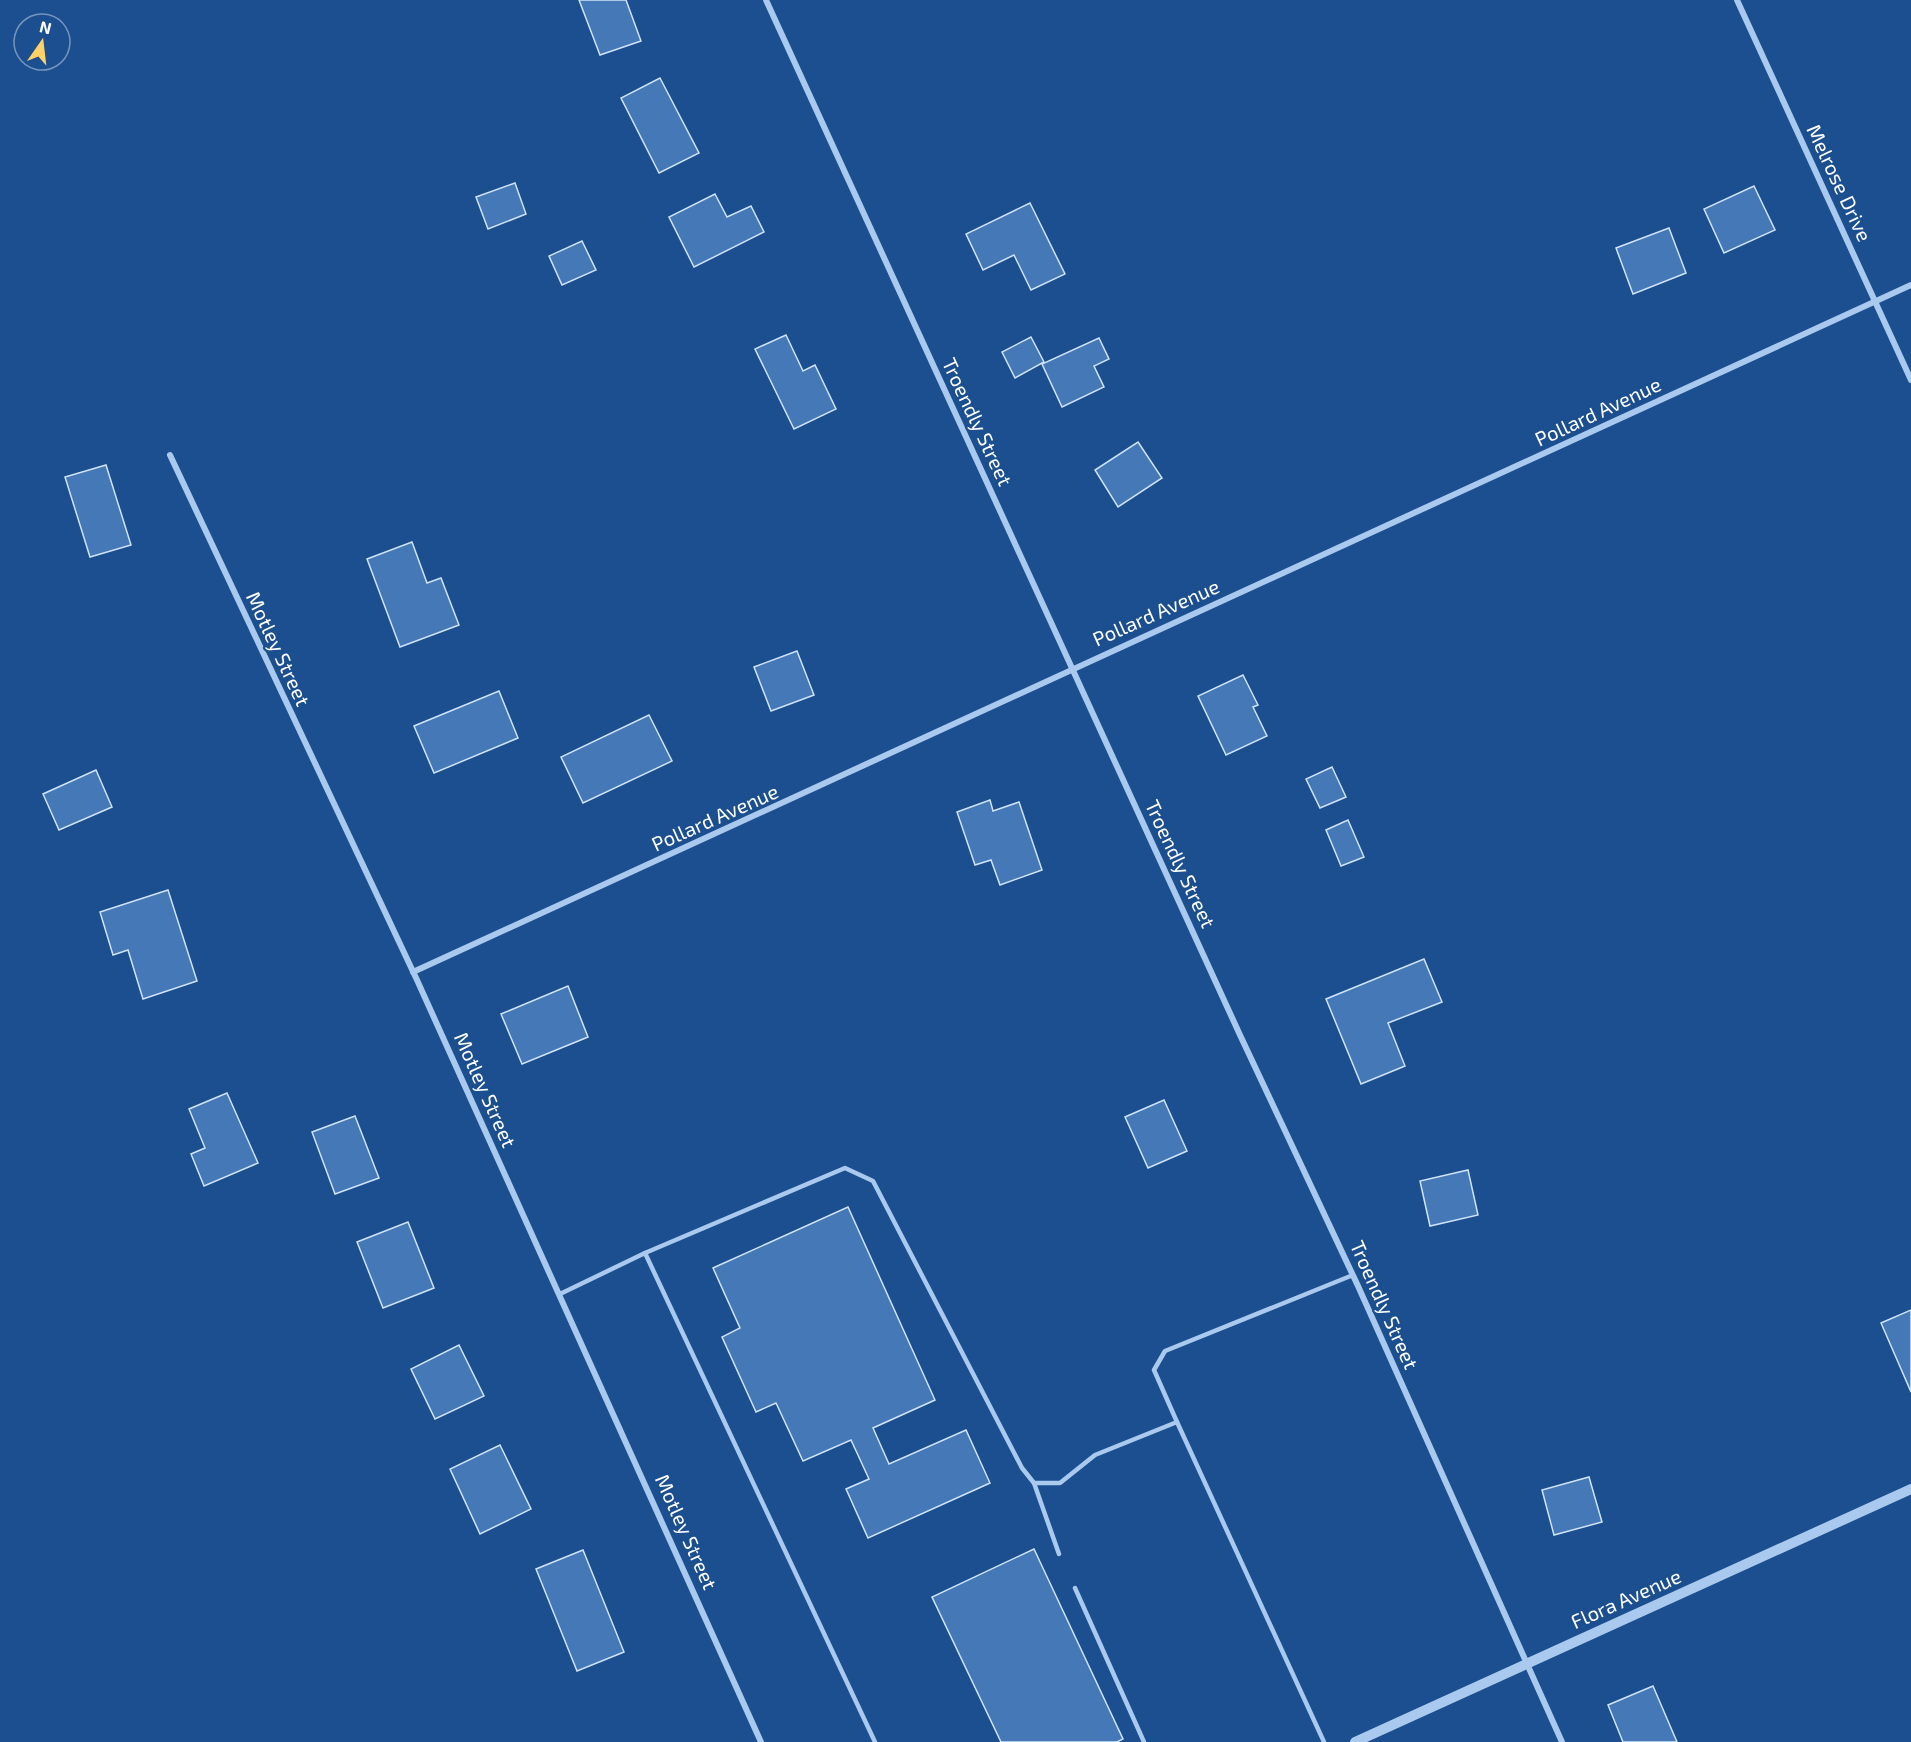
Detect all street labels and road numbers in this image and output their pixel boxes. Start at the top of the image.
street label: Melrose Drive [1802,120,1877,245]
street label: Troendly Street [938,354,1018,490]
street label: Pollard Avenue [1531,371,1664,451]
street label: Pollard Avenue [1089,573,1223,651]
street label: Motley Street [242,588,316,710]
street label: Pollard Avenue [648,778,782,856]
street label: Troendly Street [1141,796,1221,932]
street label: Motley Street [450,1028,522,1151]
street label: Troendly Street [1346,1236,1424,1373]
street label: Motley Street [651,1470,723,1593]
street label: Flora Avenue [1567,1563,1684,1633]

